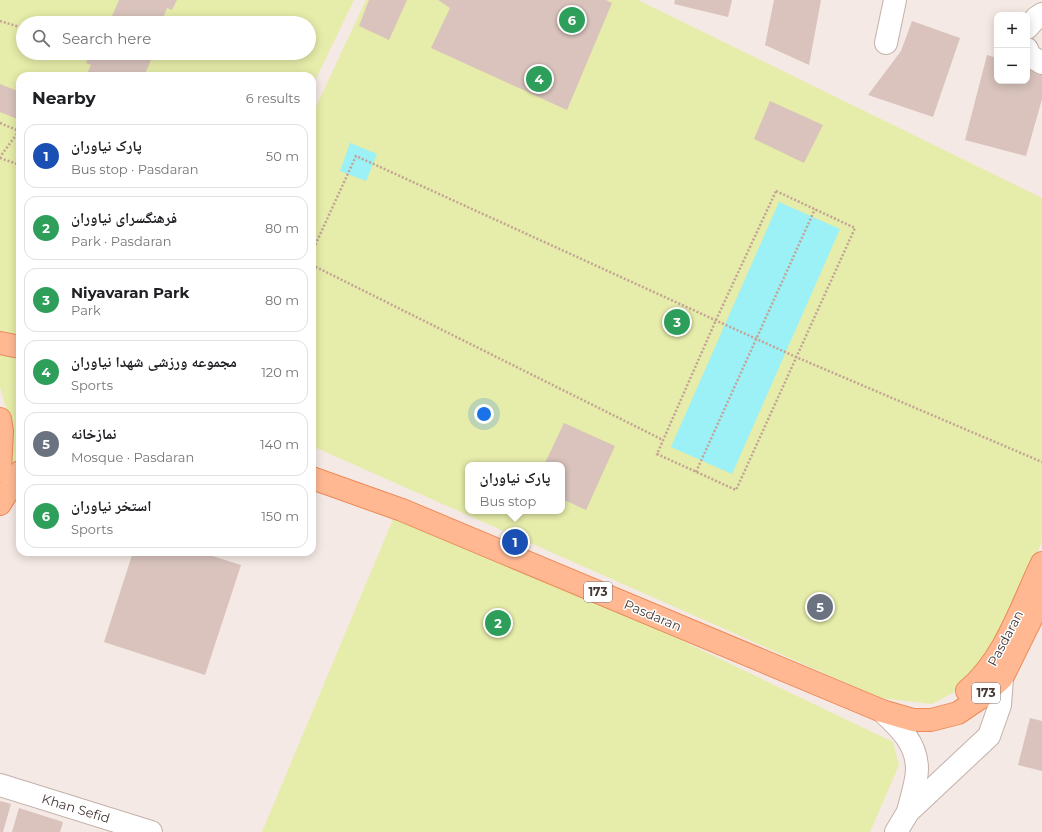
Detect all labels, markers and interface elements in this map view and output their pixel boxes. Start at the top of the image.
pin: 6 [559,5,585,35]
map controls [994,12,1030,84]
button: + [994,12,1030,48]
search box [16,16,316,60]
icon: search [30,27,52,49]
text: Search here [62,29,151,48]
button: − [994,48,1030,84]
pin: 4 [526,64,552,94]
text: Nearby [32,88,96,108]
text: 6 results [246,90,300,106]
text: پارک نیاوران [71,136,142,155]
text: 1 [43,148,49,164]
text: 50 m [266,148,299,164]
text: Bus stop · Pasdaran [71,161,199,177]
text: فرهنگسرای نیاوران [71,208,177,227]
text: 2 [42,220,50,236]
text: 80 m [265,220,299,236]
text: Park · Pasdaran [71,233,172,249]
text: Niyavaran Park [71,283,189,302]
text: 3 [42,292,50,308]
text: 80 m [265,292,299,308]
text: Park [71,302,101,318]
pin: 3 [664,307,690,337]
text: مجموعه ورزشی شهدا نیاوران [71,352,237,371]
text: 4 [42,364,50,380]
text: 120 m [261,364,299,380]
text: Sports [71,377,113,393]
your location [474,404,494,424]
text: نمازخانه [71,424,116,443]
text: 5 [42,436,50,452]
text: 140 m [260,436,299,452]
text: Mosque · Pasdaran [71,449,194,465]
popup [465,462,565,514]
text: پارک نیاوران [480,468,550,487]
text: Bus stop [480,493,536,509]
text: استخر نیاوران [71,496,151,515]
text: 6 [42,508,50,524]
text: 150 m [261,508,299,524]
text: Sports [71,521,113,537]
pin: 1 [502,527,528,557]
road number: 173 [584,582,612,602]
pin: 5 [807,592,833,622]
street label: Pasdaran [622,596,684,634]
street label: Pasdaran [984,607,1026,669]
pin: 2 [485,608,511,638]
road number: 173 [972,683,1000,703]
street label: Khan Sefid [40,790,112,826]

